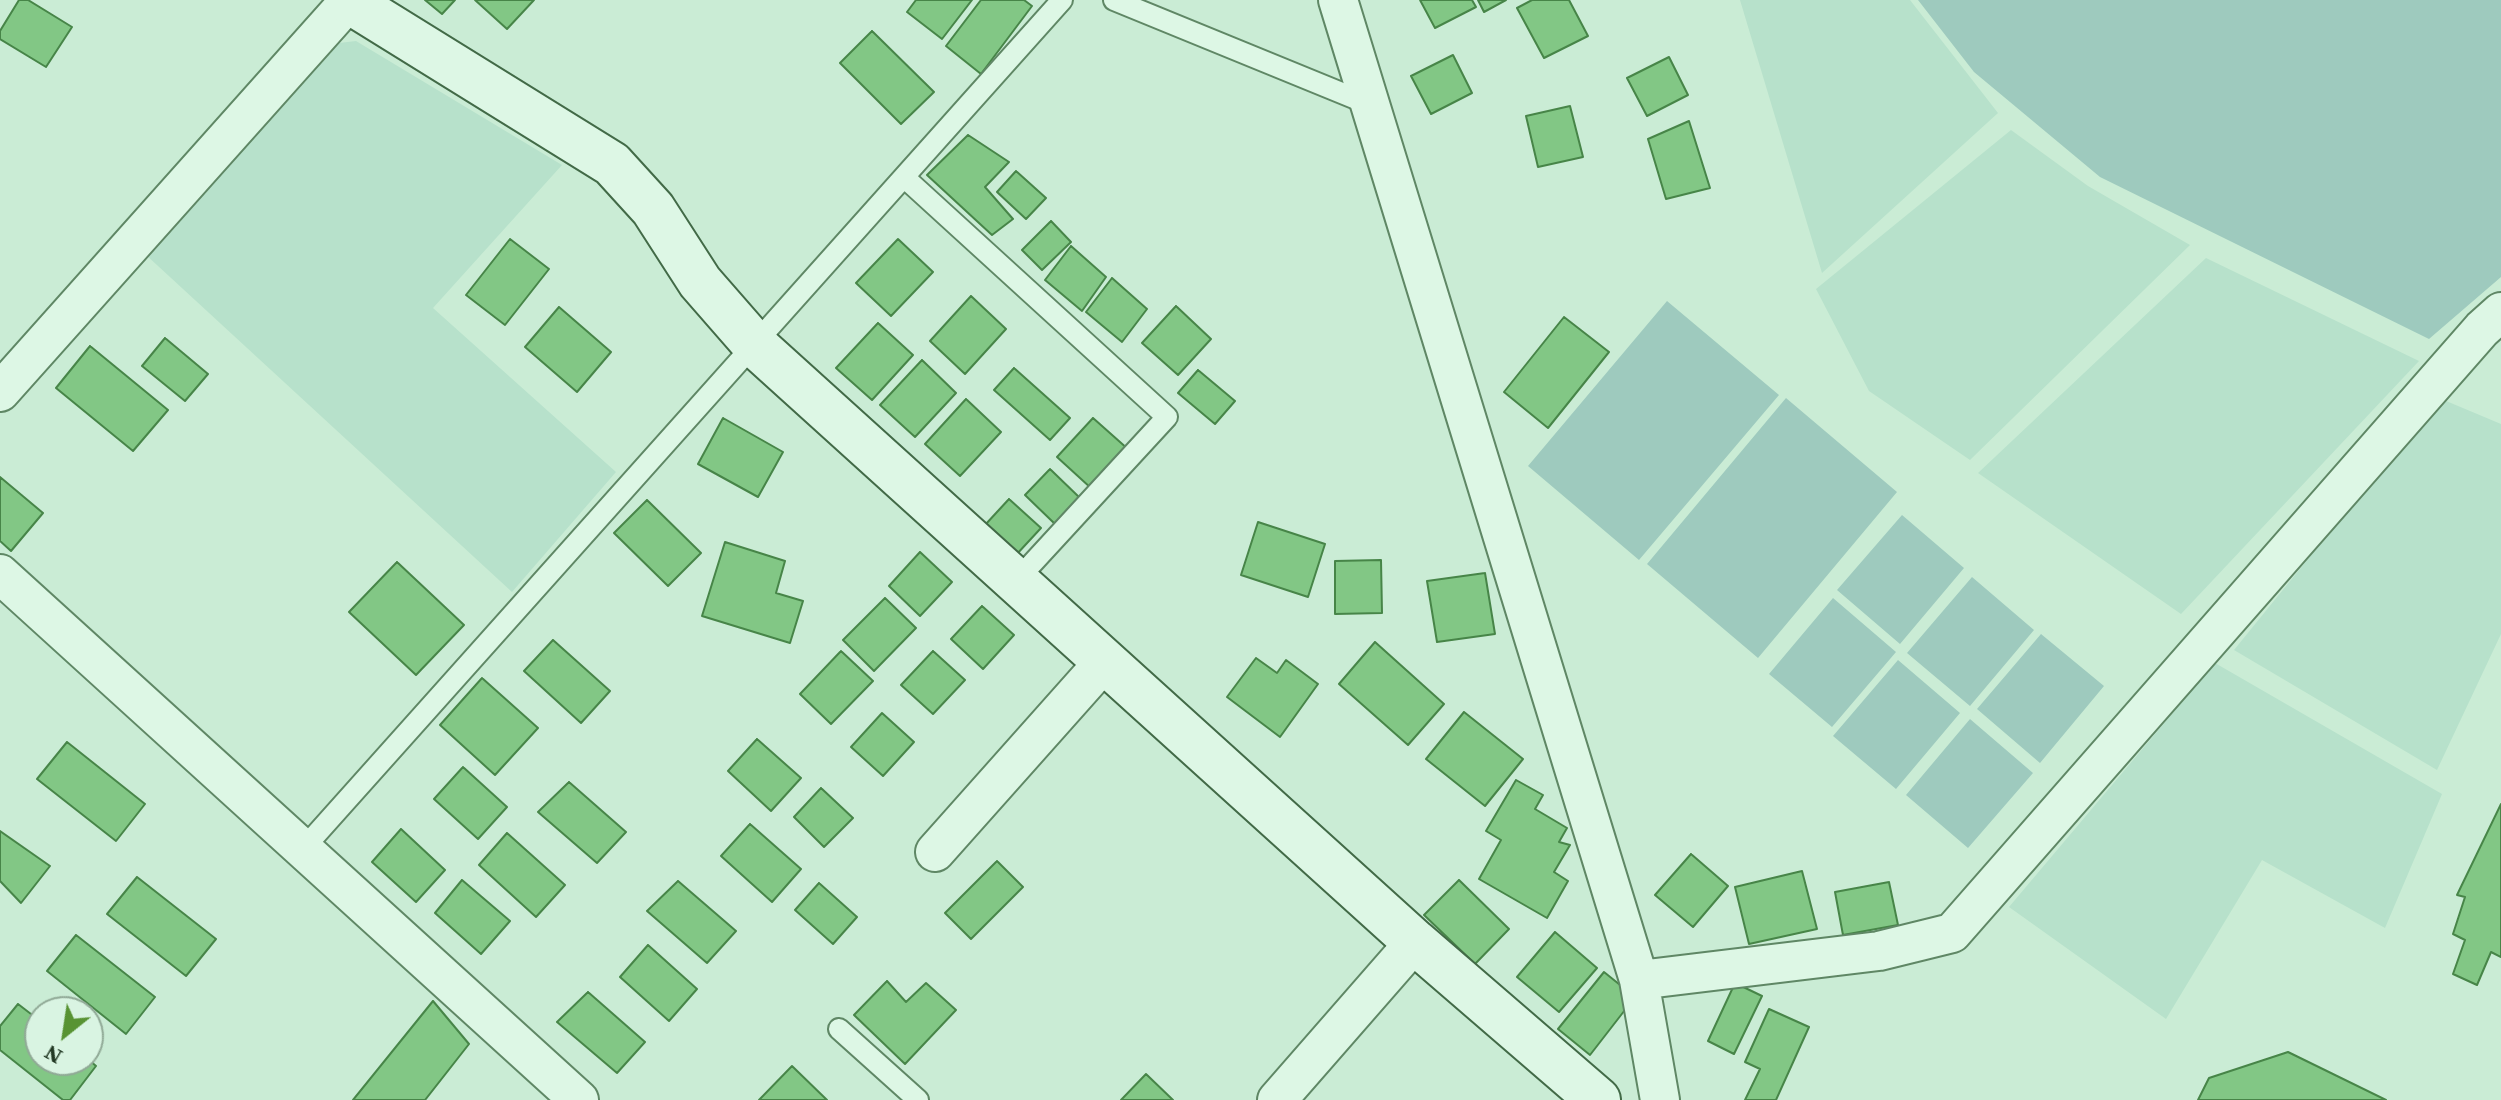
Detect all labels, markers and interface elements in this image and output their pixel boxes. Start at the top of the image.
north arrow [24,996,104,1076]
text: N [39,1038,67,1072]

